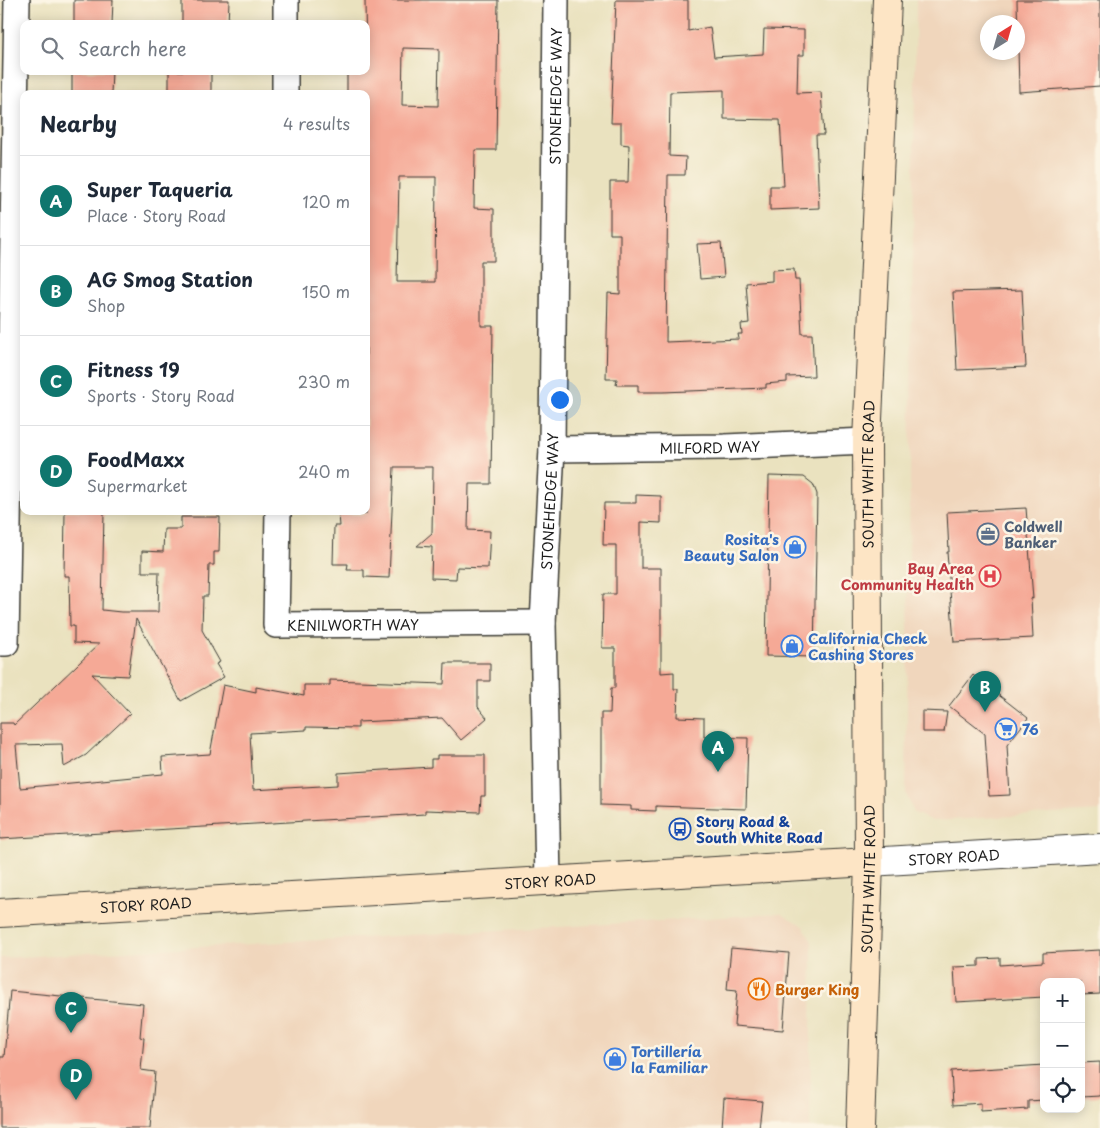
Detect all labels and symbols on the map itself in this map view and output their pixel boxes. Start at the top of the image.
north arrow [980,15,1025,60]
street label: STONEHEDGE WAY [544,27,566,165]
your location [547,387,573,413]
street label: SOUTH WHITE ROAD [856,399,879,548]
street label: STONEHEDGE WAY [535,432,563,570]
street label: MILFORD WAY [660,435,761,458]
place label: Coldwell Banker [1004,516,1062,553]
office icon: Coldwell Banker [976,522,1000,546]
place label: Rosita's Beauty Salon [683,529,779,566]
shop icon: Rosita's Beauty Salon [783,535,807,559]
place label: Bay Area Community Health [841,558,974,595]
hospital icon: Bay Area Community Health [978,564,1002,588]
street label: KENILWORTH WAY [287,613,419,635]
place label: California Check Cashing Stores [808,628,928,665]
shop icon: California Check Cashing Stores [780,634,804,658]
pin: B [969,671,1001,712]
supermarket icon: 76 [994,717,1018,741]
place label: 76 [1022,719,1039,740]
pin: A [702,731,734,772]
street label: SOUTH WHITE ROAD [855,805,880,954]
place label: Story Road & South White Road [696,811,823,848]
bus stop icon: Story Road & South White Road [668,817,692,841]
street label: STORY ROAD [907,844,1000,870]
street label: STORY ROAD [503,868,597,894]
street label: STORY ROAD [99,891,192,918]
restaurant icon: Burger King [747,977,771,1001]
place label: Burger King [775,979,859,1000]
pin: C [55,992,87,1033]
place label: Tortillería la Familiar [631,1041,708,1078]
shop icon: Tortillería la Familiar [603,1047,627,1071]
pin: D [60,1059,92,1100]

